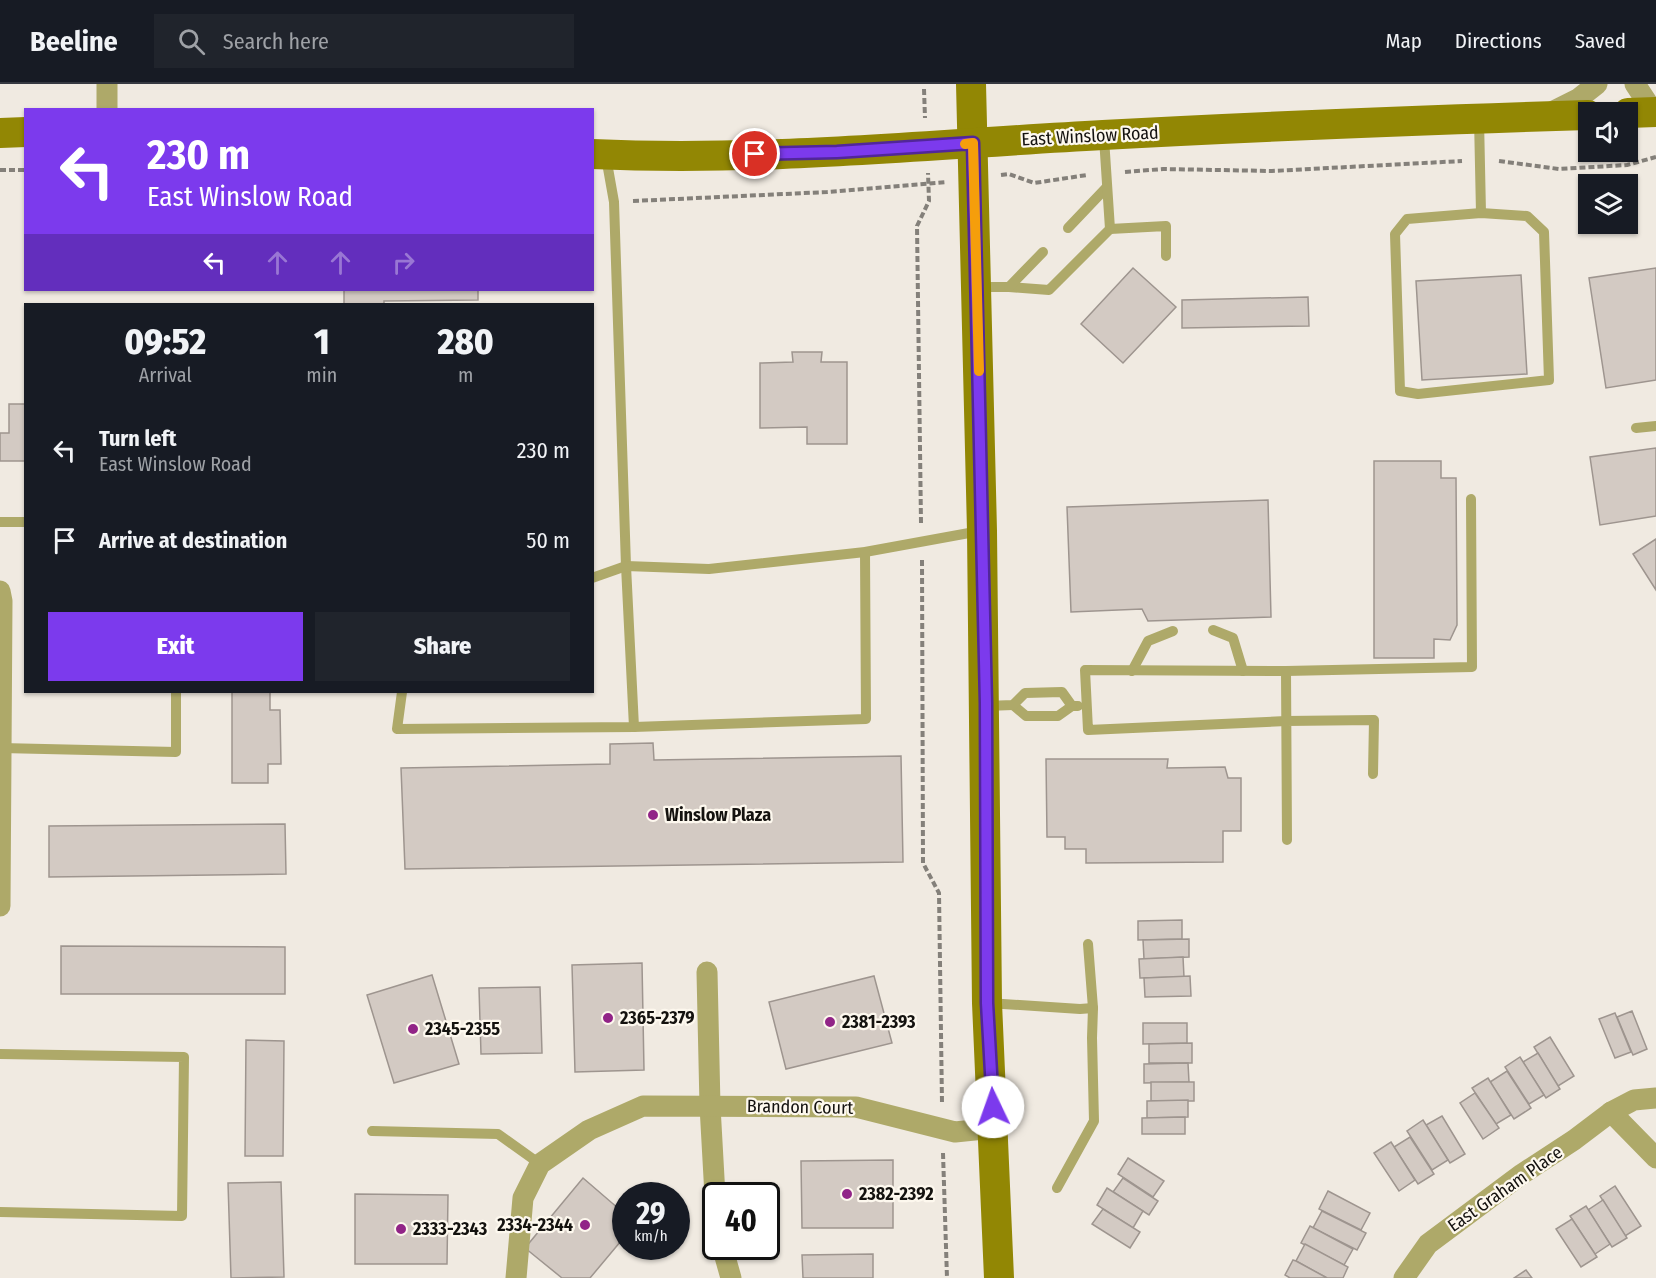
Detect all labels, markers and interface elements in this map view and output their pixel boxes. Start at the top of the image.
search box [154,14,574,68]
text: Beeline [30,25,118,58]
icon: search [175,25,208,58]
text: Search here [223,28,329,55]
text: Map [1385,28,1422,54]
text: Directions [1455,28,1542,54]
text: Saved [1575,28,1626,54]
map controls [1578,102,1638,234]
button: sound [1578,102,1638,162]
street label: East Winslow Road [1021,121,1159,151]
pin [729,128,780,179]
text: 230 m [147,130,250,180]
icon: left [48,132,126,210]
icon: arrive [738,137,771,170]
button: layers [1578,174,1638,234]
text: East Winslow Road [147,181,353,213]
icon: left [198,246,231,279]
icon: ahead [261,246,294,279]
icon: ahead [324,246,357,279]
icon: right [387,246,420,279]
text: 09:52 [124,320,206,364]
text: 1 [314,320,330,364]
text: 280 [438,320,494,364]
text: Arrival [139,363,192,387]
text: min [306,363,337,387]
text: m [458,363,473,387]
text: Turn left [99,425,177,452]
icon: left [48,434,81,467]
text: 230 m [517,437,570,464]
text: East Winslow Road [99,452,252,476]
icon: arrive [48,524,81,557]
text: Arrive at destination [99,527,287,554]
text: 50 m [526,527,570,554]
button: Exit [48,612,303,681]
button: Share [315,612,570,681]
place label: Winslow Plaza [665,804,771,826]
marker: Winslow Plaza [646,808,660,822]
place label: 2365-2379 [619,1007,694,1029]
marker: 2365-2379 [601,1011,615,1025]
place label: 2381-2393 [841,1011,916,1033]
marker: 2381-2393 [823,1015,837,1029]
place label: 2345-2355 [424,1018,500,1040]
marker: 2345-2355 [406,1022,420,1036]
position arrow [961,1075,1025,1139]
street label: Brandon Court [747,1095,854,1119]
street label: East Graham Place [1443,1141,1567,1237]
speed limit sign: 40 [702,1182,780,1260]
place label: 2382-2392 [858,1183,934,1205]
marker: 2382-2392 [840,1187,854,1201]
text: 29 [636,1196,666,1232]
place label: 2334-2344 [496,1214,573,1236]
place label: 2333-2343 [412,1218,488,1240]
marker: 2334-2344 [578,1218,592,1232]
marker: 2333-2343 [394,1222,408,1236]
text: km/h [634,1227,668,1245]

